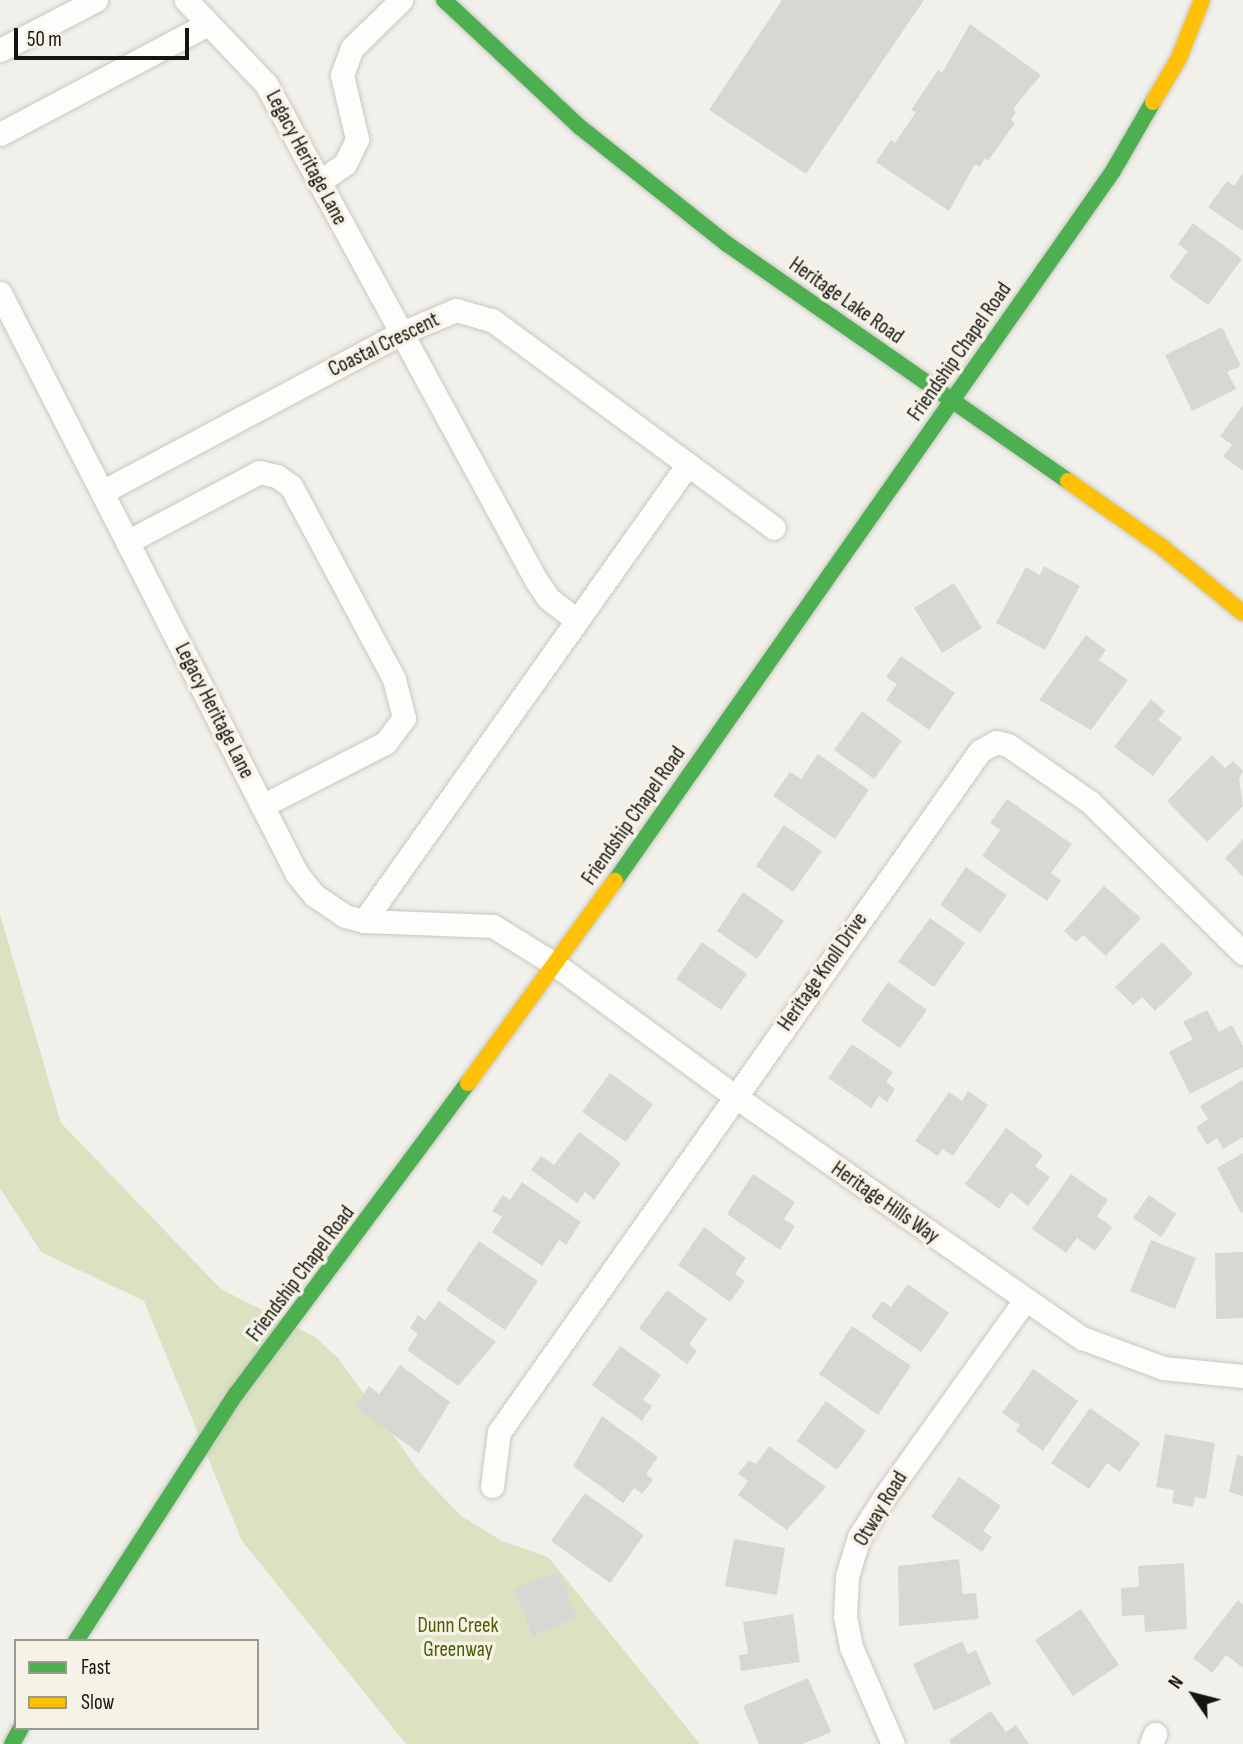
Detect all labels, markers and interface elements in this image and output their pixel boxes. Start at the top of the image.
scale bar [18,14,192,58]
text: 50 m [27,27,62,52]
street label: Legacy Heritage Lane [260,86,352,230]
street label: Heritage Lake Road [784,252,908,350]
street label: Friendship Chapel Road [903,278,1017,426]
street label: Coastal Crescent [325,307,443,383]
street label: Legacy Heritage Lane [169,639,259,783]
street label: Friendship Chapel Road [577,742,691,890]
street label: Heritage Knoll Drive [773,908,873,1036]
street label: Heritage Hills Way [826,1157,944,1249]
street label: Friendship Chapel Road [242,1201,360,1347]
street label: Otway Road [849,1467,913,1551]
park label: Dunn Creek Greenway [417,1613,499,1663]
legend [14,1639,259,1730]
text: Fast [81,1655,111,1680]
north arrow [1159,1660,1229,1730]
text: N [1164,1672,1189,1693]
text: Slow [81,1690,114,1715]

